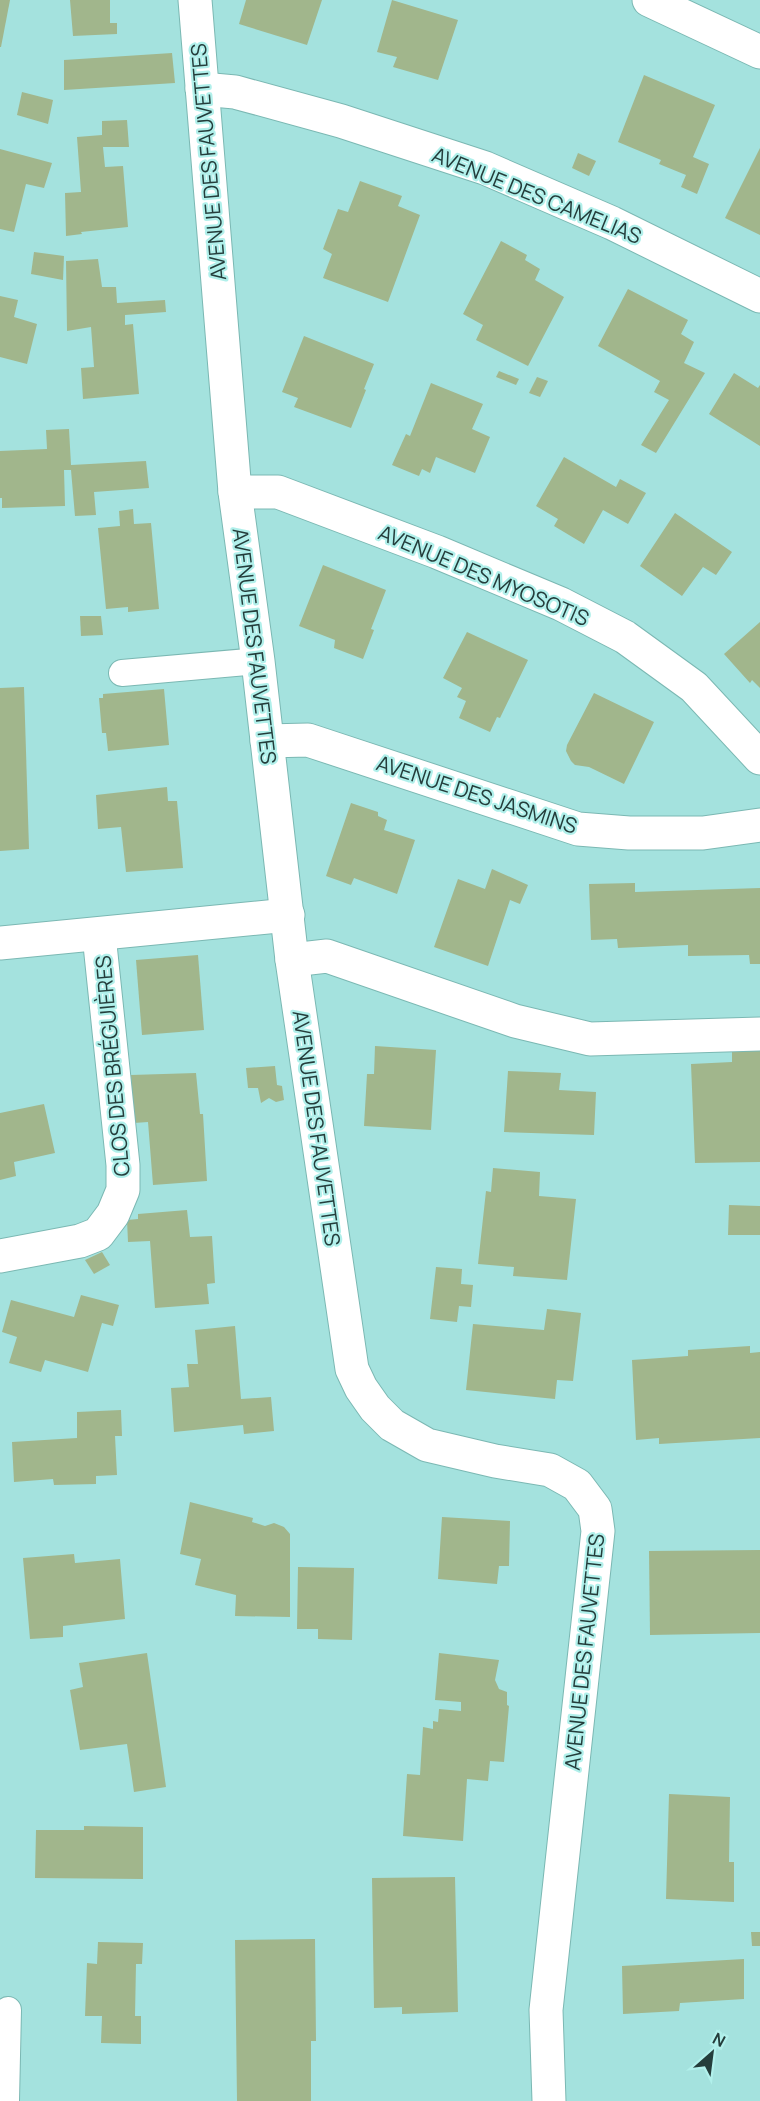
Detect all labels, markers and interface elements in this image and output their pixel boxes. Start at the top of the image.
street label: AVENUE DES FAUVETTES [184,42,232,282]
street label: AVENUE DES CAMELIAS [428,140,646,250]
street label: AVENUE DES MYOSOTIS [374,518,594,632]
street label: AVENUE DES FAUVETTES [227,526,283,766]
street label: AVENUE DES JASMINS [373,748,581,840]
street label: CLOS DES BRÉGUIÈRES [88,954,136,1178]
street label: AVENUE DES FAUVETTES [287,1008,347,1248]
street label: AVENUE DES FAUVETTES [558,1532,610,1772]
north arrow [682,2023,742,2083]
text: N [709,2027,729,2052]

